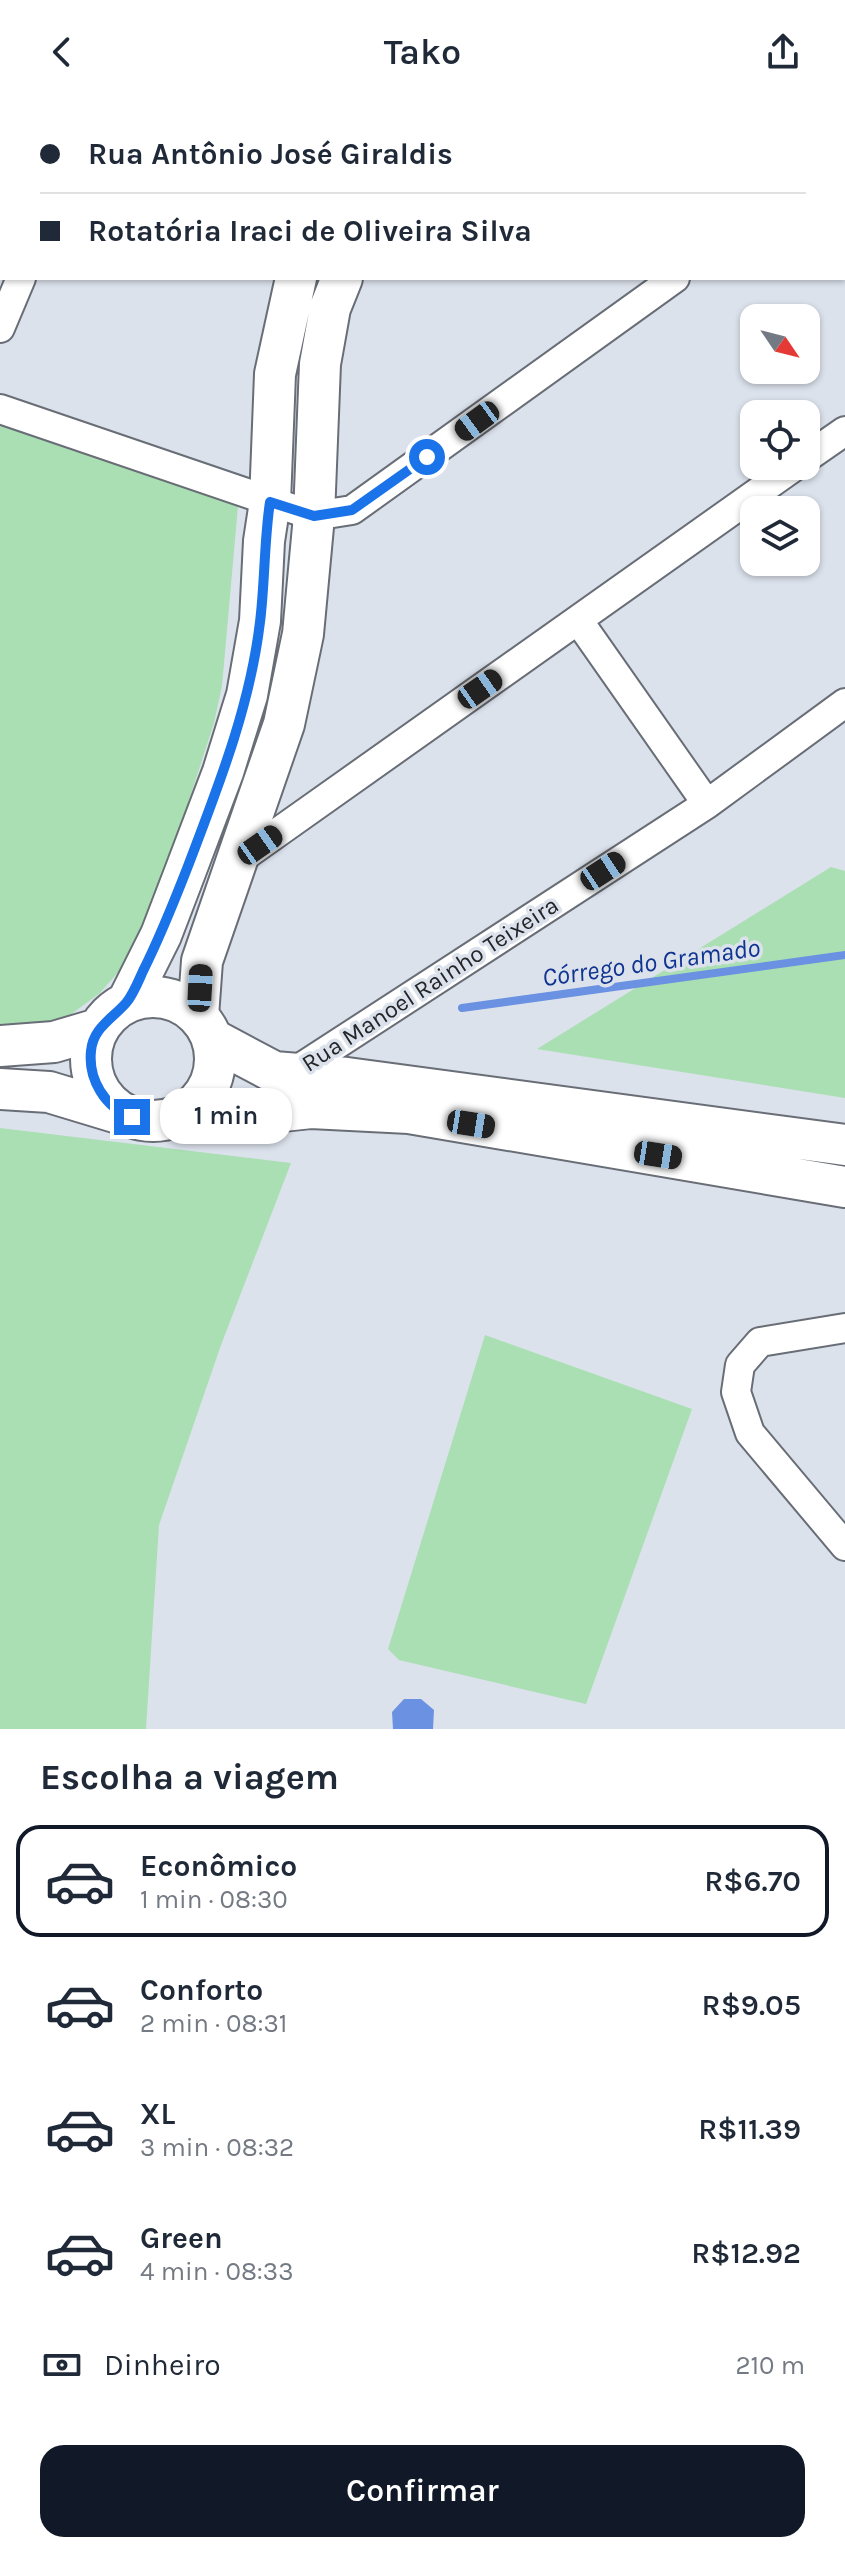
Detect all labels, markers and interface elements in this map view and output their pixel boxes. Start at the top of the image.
icon: back [40,30,84,74]
icon: share [761,30,805,74]
text: Tako [384,31,461,73]
text: Rua Antônio José Giraldis [88,136,453,172]
text: Rotatória Iraci de Oliveira Silva [88,213,532,249]
north arrow [740,304,820,384]
map controls [740,304,820,576]
car [451,397,503,445]
button: locate [740,400,820,480]
route start [409,439,445,475]
button: layers [740,496,820,576]
car [453,665,507,713]
car [233,821,287,869]
car [576,848,630,894]
street label: Rua Manoel Rainho Teixeira [296,891,564,1077]
water label: Córrego do Gramado [540,932,762,993]
car [187,963,213,1013]
callout: 1 min [160,1089,292,1145]
route end [114,1099,150,1135]
text: 1 min [194,1100,258,1131]
car [445,1108,497,1140]
car [632,1139,684,1171]
text: Escolha a viagem [40,1756,339,1798]
icon: car [44,1845,116,1917]
text: Econômico [140,1848,297,1884]
text: R$6.70 [704,1863,801,1899]
text: 1 min · 08:30 [140,1884,288,1915]
icon: car [44,1969,116,2041]
text: Conforto [140,1972,263,2008]
text: R$9.05 [702,1987,801,2023]
text: 2 min · 08:31 [140,2008,287,2039]
icon: car [44,2093,116,2165]
text: XL [140,2096,175,2132]
text: R$11.39 [698,2111,801,2147]
text: 3 min · 08:32 [140,2132,294,2163]
icon: car [44,2217,116,2289]
text: Green [140,2220,223,2256]
text: R$12.92 [691,2235,801,2271]
text: 4 min · 08:33 [140,2256,294,2287]
icon: cash [40,2343,84,2387]
text: Dinheiro [104,2347,221,2383]
text: 210 m [735,2350,805,2381]
button: Confirmar [40,2445,805,2537]

